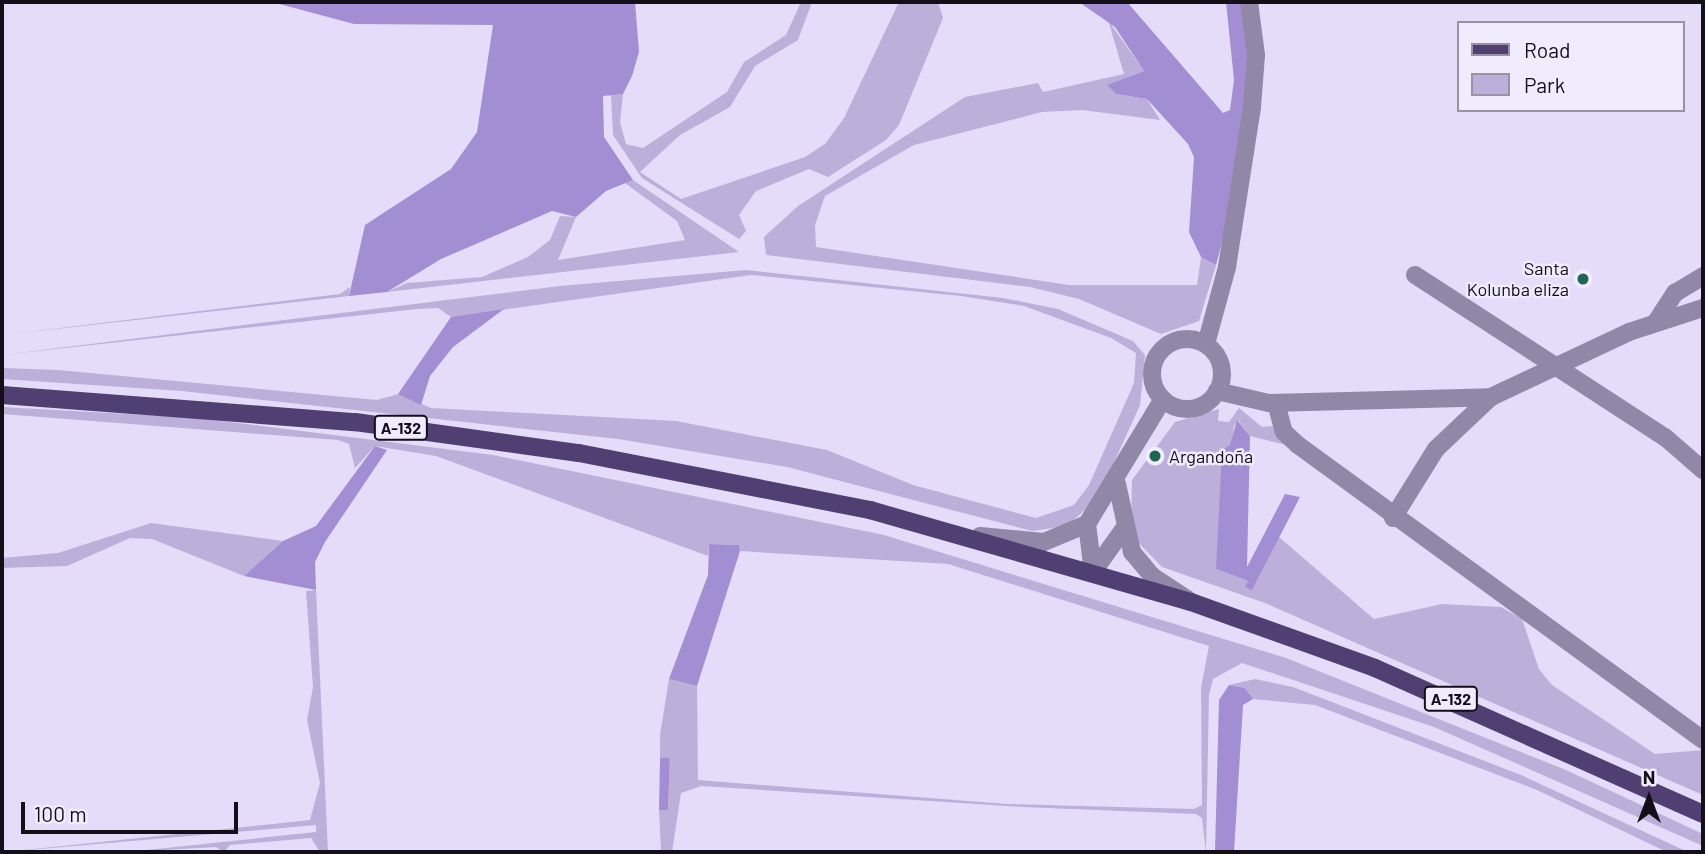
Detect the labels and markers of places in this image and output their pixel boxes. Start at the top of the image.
place label: Santa Kolunba eliza [1467,258,1569,300]
marker: Santa Kolunba eliza [1575,271,1591,287]
place label: Argandoña [1169,445,1253,467]
marker: Argandoña [1147,448,1163,464]

